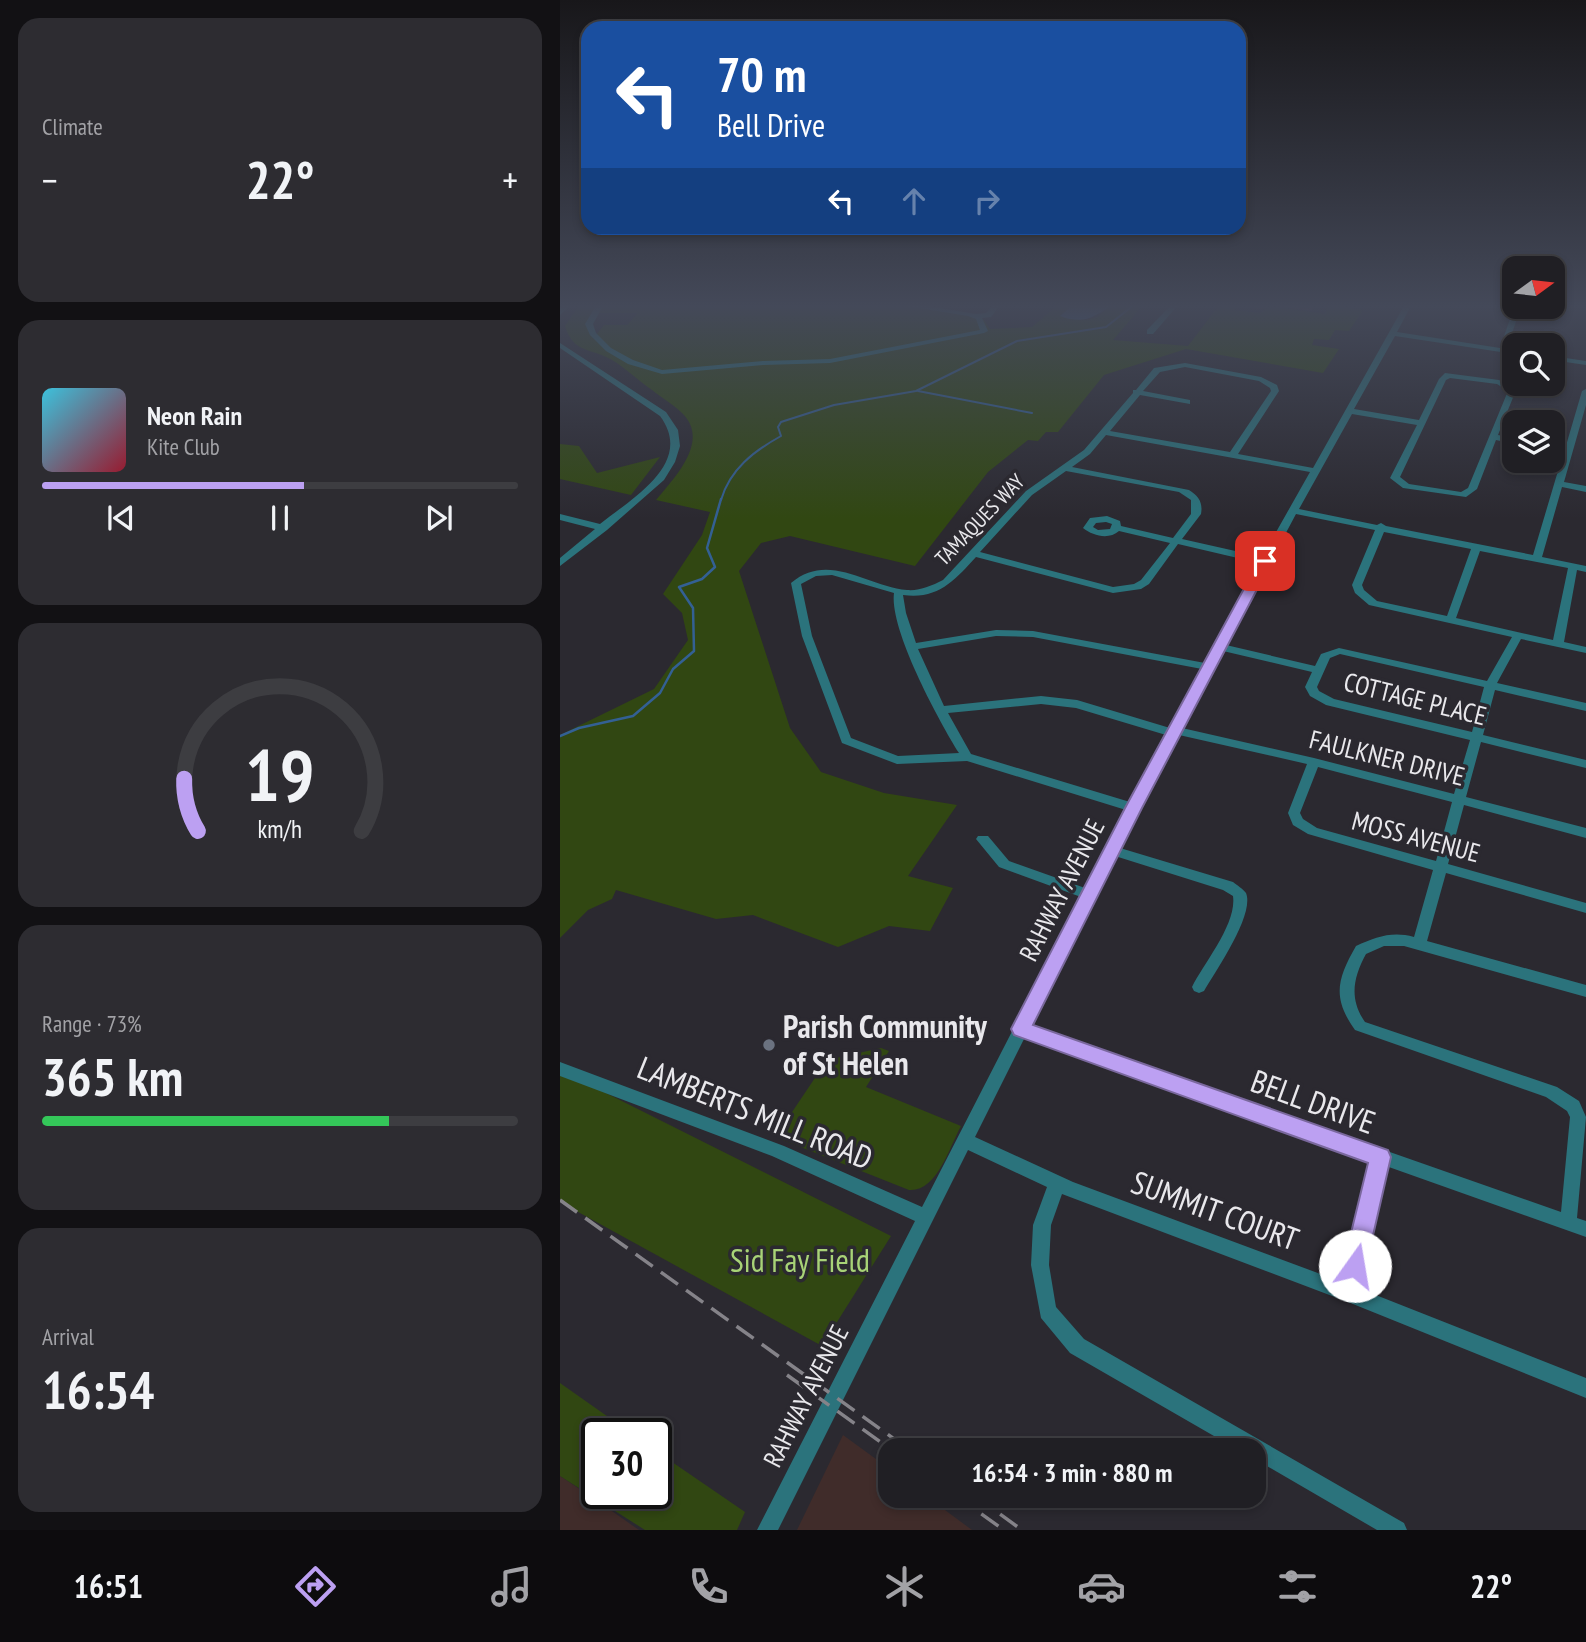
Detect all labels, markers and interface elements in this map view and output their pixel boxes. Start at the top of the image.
text: 70 m [717,42,806,106]
icon: left [602,49,693,140]
text: Bell Drive [717,104,825,146]
text: Climate [42,112,103,141]
text: 22° [246,146,314,213]
text: − [42,155,58,204]
text: + [502,155,518,204]
icon: left [822,182,860,220]
icon: ahead [895,182,933,220]
icon: right [968,182,1006,220]
north arrow [1502,256,1564,318]
map controls [1502,256,1565,473]
button: search [1502,333,1565,396]
text: Neon Rain [147,399,242,432]
button: layers [1502,410,1565,473]
text: Kite Club [147,432,220,461]
street label: TAMAQUES WAY [929,468,1030,571]
icon: previous [102,499,140,537]
icon: pause [261,499,299,537]
icon: next [420,499,458,537]
pin [1235,531,1295,591]
icon: arrive [1246,542,1284,580]
street label: COTTAGE PLACE [1340,665,1490,732]
street label: FAULKNER DRIVE [1306,722,1468,793]
text: 19 [245,727,315,821]
street label: MOSS AVENUE [1349,804,1484,869]
text: km/h [258,813,302,845]
street label: RAHWAY AVENUE [1012,813,1111,966]
place label: Parish Community of St Helen [783,1005,988,1084]
text: Range · 73% [42,1009,142,1038]
marker: Parish Community of St Helen [761,1037,777,1053]
text: 365 km [42,1043,183,1110]
street label: LAMBERTS MILL ROAD [632,1046,879,1178]
street label: BELL DRIVE [1245,1059,1381,1143]
street label: SUMMIT COURT [1126,1160,1305,1260]
position arrow [1318,1229,1392,1303]
park label: Sid Fay Field [730,1239,870,1281]
street label: RAHWAY AVENUE [756,1319,855,1472]
text: Arrival [42,1322,94,1351]
text: 16:54 [42,1356,154,1423]
speed limit sign: 30 [581,1418,672,1509]
text: 16:54 · 3 min · 880 m [972,1456,1172,1489]
icon: directions [291,1562,340,1611]
icon: music [487,1562,536,1611]
icon: phone [684,1562,733,1611]
icon: climate [880,1562,929,1611]
icon: car [1077,1562,1126,1611]
icon: filters [1273,1562,1322,1611]
text: 16:51 [74,1565,143,1607]
text: 22° [1470,1565,1512,1607]

